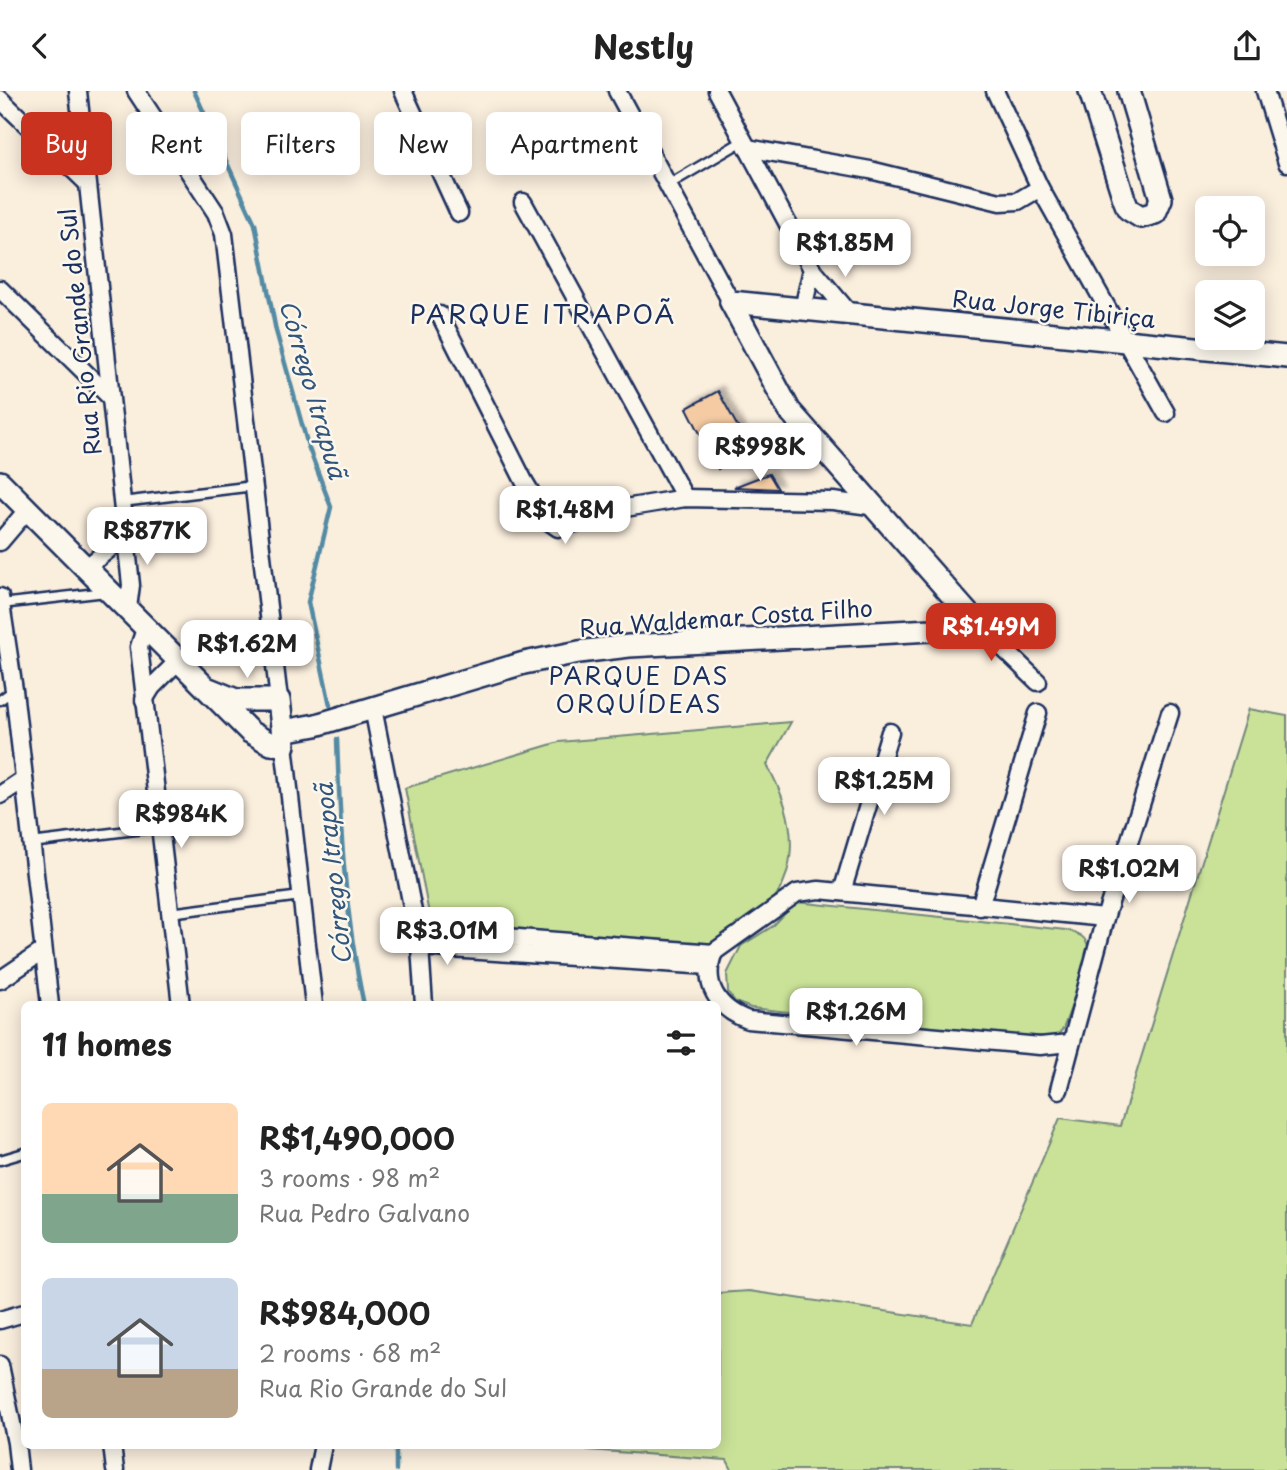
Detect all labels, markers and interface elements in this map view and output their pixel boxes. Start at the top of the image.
text: Nestly [593,22,694,70]
icon: back [21,27,59,65]
icon: share [1228,27,1266,65]
chip: Buy [21,112,112,175]
chip: Rent [126,112,227,175]
chip: Filters [241,112,360,175]
chip: New [374,112,472,175]
chip: Apartment [486,112,662,175]
map controls [1195,196,1265,350]
button: locate [1195,196,1265,266]
street label: Rua Rio Grande do Sul [49,207,109,457]
pin: R$1.85M [780,219,910,279]
text: R$1.85M [796,224,894,259]
street label: Rua Jorge Tibiriça [951,280,1158,336]
button: layers [1195,280,1265,350]
district label: PARQUE ITRAPOÃ [410,294,677,333]
water label: Córrego Itrapuã [271,295,357,485]
pin: R$998K [703,423,817,483]
text: R$998K [714,428,806,463]
pin: R$1.48M [500,487,630,546]
text: R$1.48M [515,491,615,526]
pin: R$877K [90,507,204,567]
text: R$877K [103,512,191,547]
street label: Rua Waldemar Costa Filho [578,589,874,645]
pin: R$1.49M [926,603,1056,663]
text: R$1.49M [942,608,1040,643]
pin: R$1.62M [182,621,312,680]
text: R$1.62M [197,625,297,660]
district label: PARQUE DAS ORQUÍDEAS [548,657,730,721]
pin: R$1.25M [819,757,949,817]
text: R$1.25M [834,762,934,797]
water label: Córrego Itrapoã [304,779,359,967]
pin: R$984K [124,791,238,850]
text: R$984K [135,795,227,830]
pin: R$1.02M [1064,845,1194,905]
text: R$1.02M [1078,850,1180,885]
pin: R$3.01M [382,907,512,967]
text: R$3.01M [396,912,498,947]
pin: R$1.26M [791,989,921,1048]
text: R$1.26M [805,993,907,1028]
text: 11 homes [42,1021,172,1066]
icon: filters [662,1024,700,1062]
text: R$1,490,000 [259,1115,455,1160]
icon: home [98,1131,182,1215]
text: 3 rooms · 98 m² [259,1160,440,1195]
text: Rua Pedro Galvano [259,1195,470,1230]
text: R$984,000 [259,1290,430,1335]
icon: home [98,1306,182,1390]
text: 2 rooms · 68 m² [259,1335,441,1370]
text: Rua Rio Grande do Sul [259,1370,507,1405]

